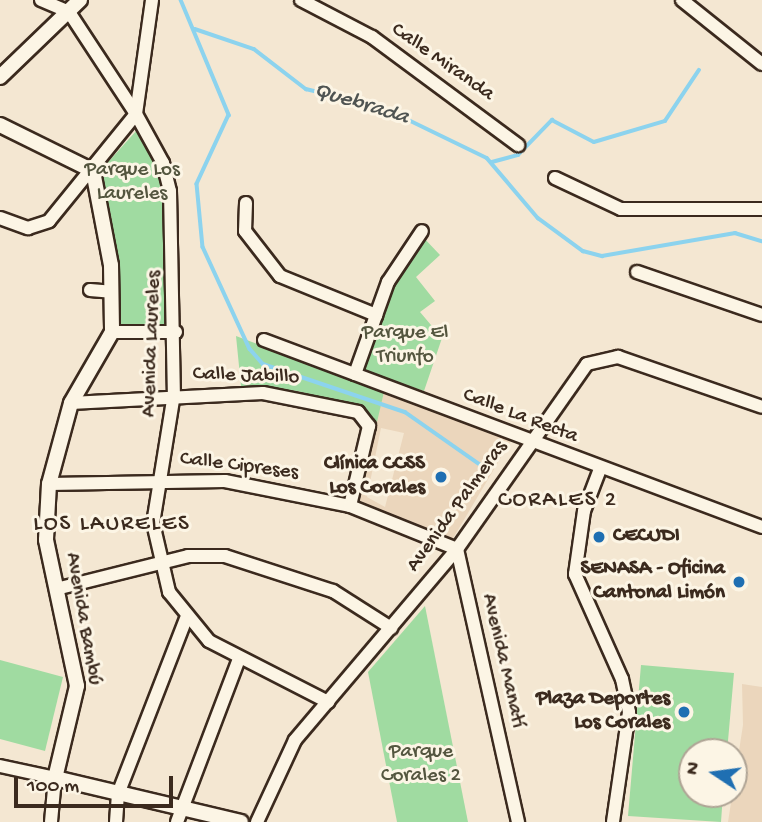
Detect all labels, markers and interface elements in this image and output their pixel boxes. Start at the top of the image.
street label: Calle Miranda [386,18,498,108]
water label: Quebrada [310,78,412,132]
park label: Parque Los Laureles [84,158,180,208]
street label: Avenida Laureles [138,270,168,418]
park label: Parque El Triunfo [362,321,448,371]
street label: Calle Jabillo [192,363,300,391]
street label: Calle La Recta [459,383,581,451]
street label: Avenida Palmeras [402,436,514,578]
street label: Calle Cipreses [178,447,300,487]
place label: Clínica CCSS Los Corales [324,452,425,502]
marker: Clínica CCSS Los Corales [431,467,451,487]
district label: CORALES 2 [499,487,617,515]
district label: LOS LAURELES [35,511,189,539]
place label: CECUDI [613,524,680,550]
marker: CECUDI [591,529,607,545]
street label: Avenida Bambú [58,551,106,687]
place label: SENASA - Oficina Cantonal Limón [580,557,725,607]
marker: SENASA - Oficina Cantonal Limón [731,574,747,590]
street label: Avenida Manatí [474,591,530,731]
place label: Plaza Deportes Los Corales [536,687,670,737]
marker: Plaza Deportes Los Corales [676,704,692,720]
north arrow [678,738,748,808]
park label: Parque Corales 2 [381,740,461,790]
text: N [681,760,707,777]
scale bar [18,762,177,806]
text: 100 m [27,775,79,800]

